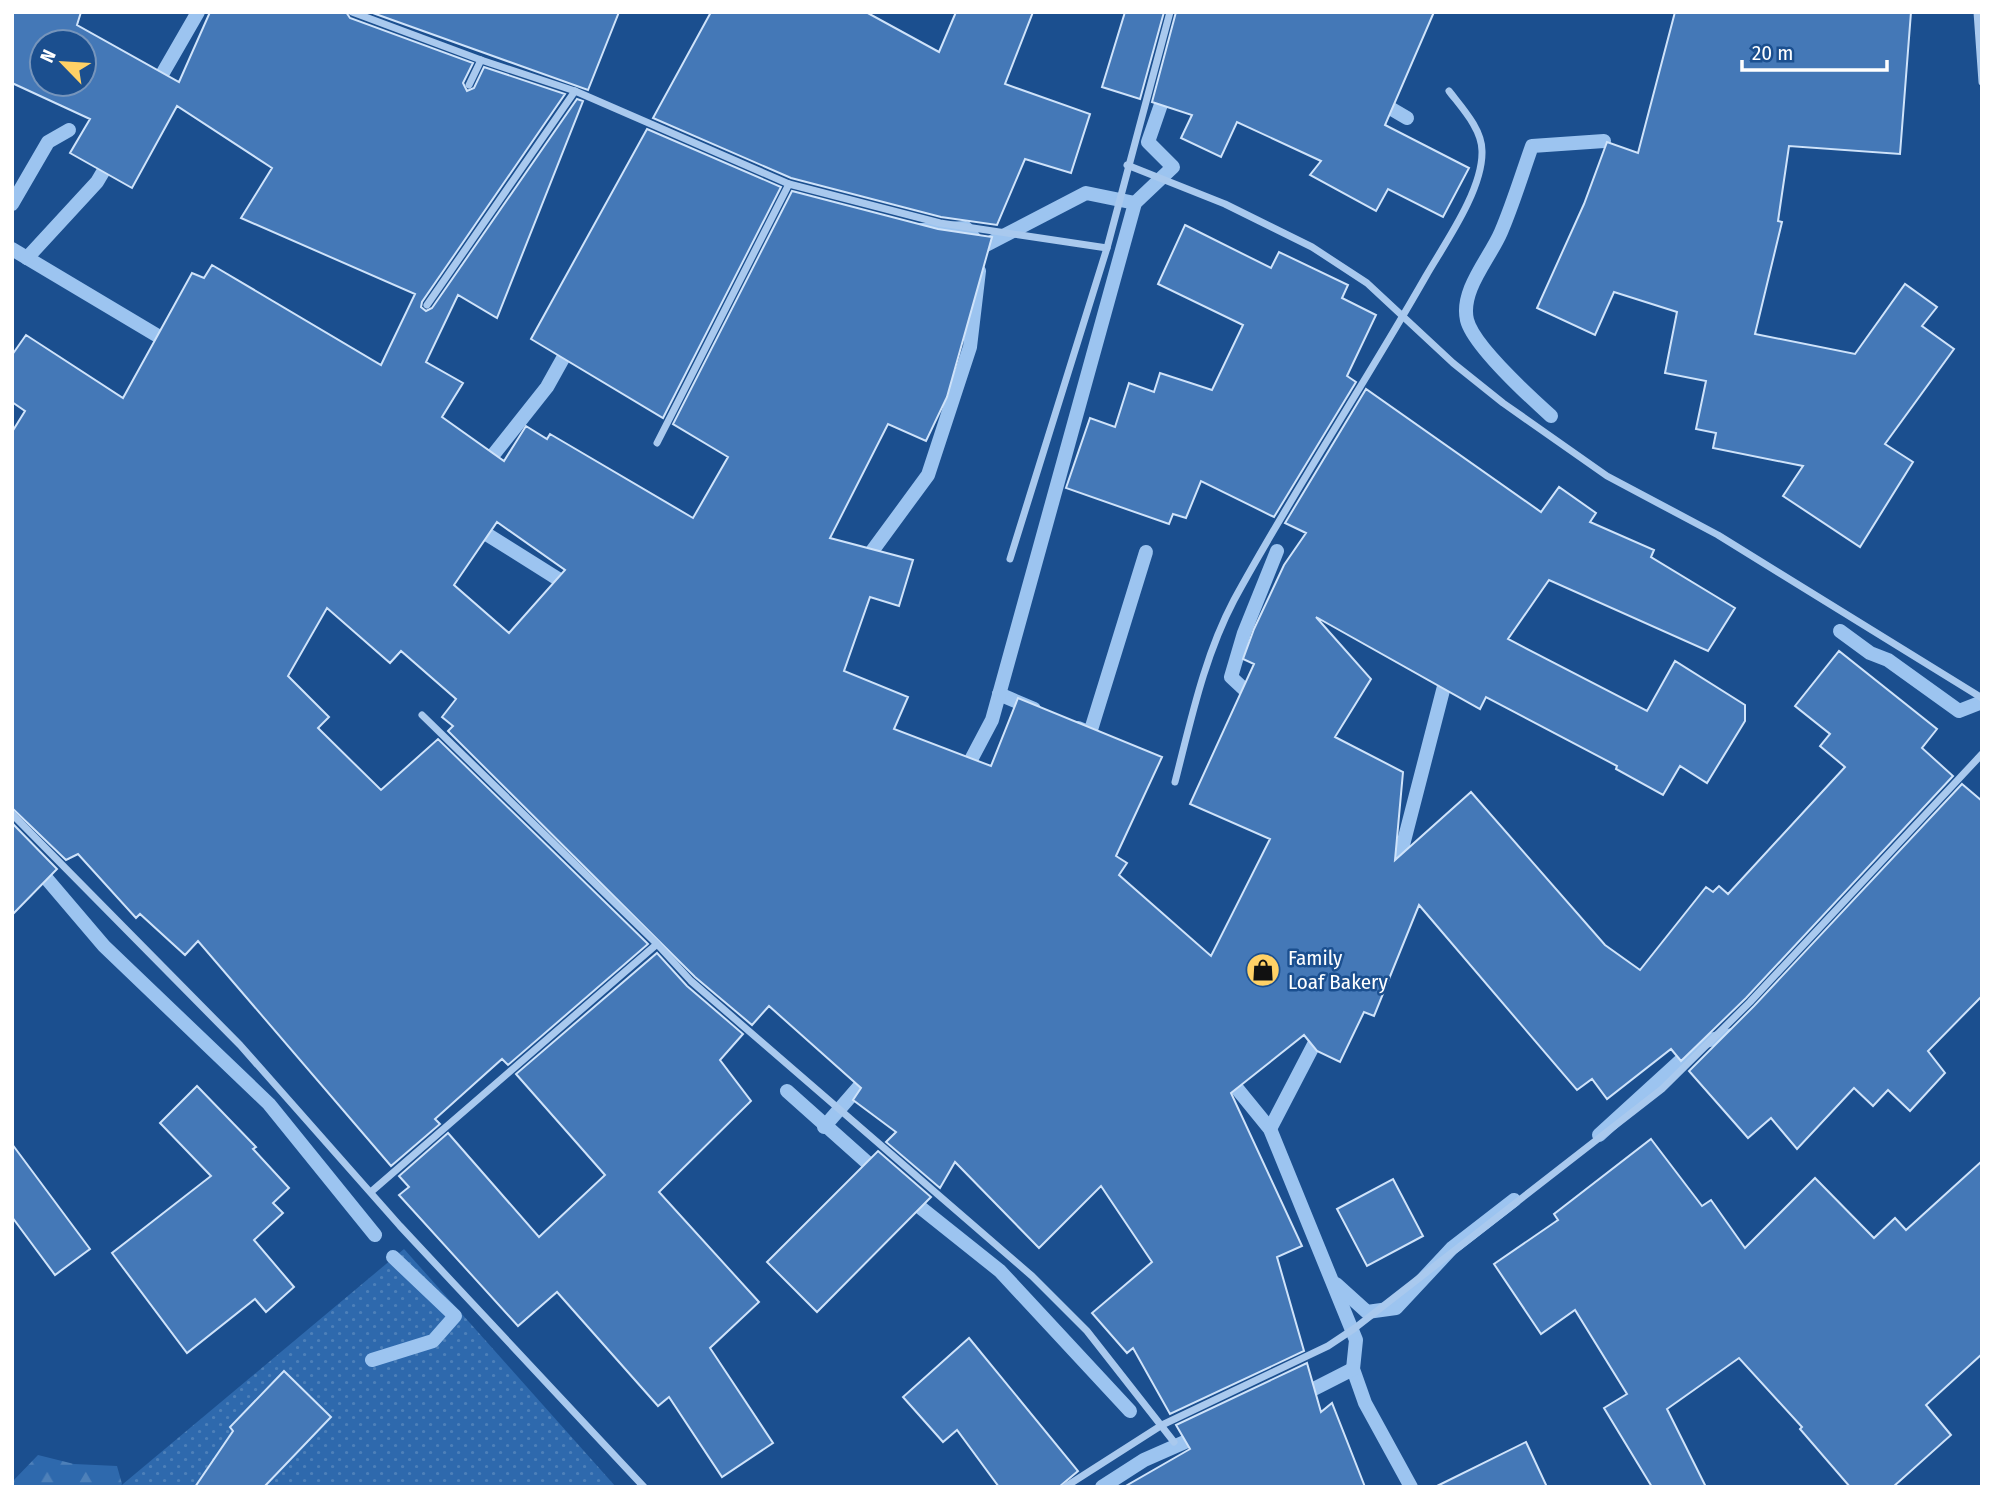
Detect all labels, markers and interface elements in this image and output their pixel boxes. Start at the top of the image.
north arrow [28,28,98,98]
scale bar [1742,28,1887,72]
text: 20 m [1752,40,1793,66]
text: N [35,46,61,66]
place label: Family Loaf Bakery [1288,945,1388,995]
shop icon: Family Loaf Bakery [1244,951,1282,989]

